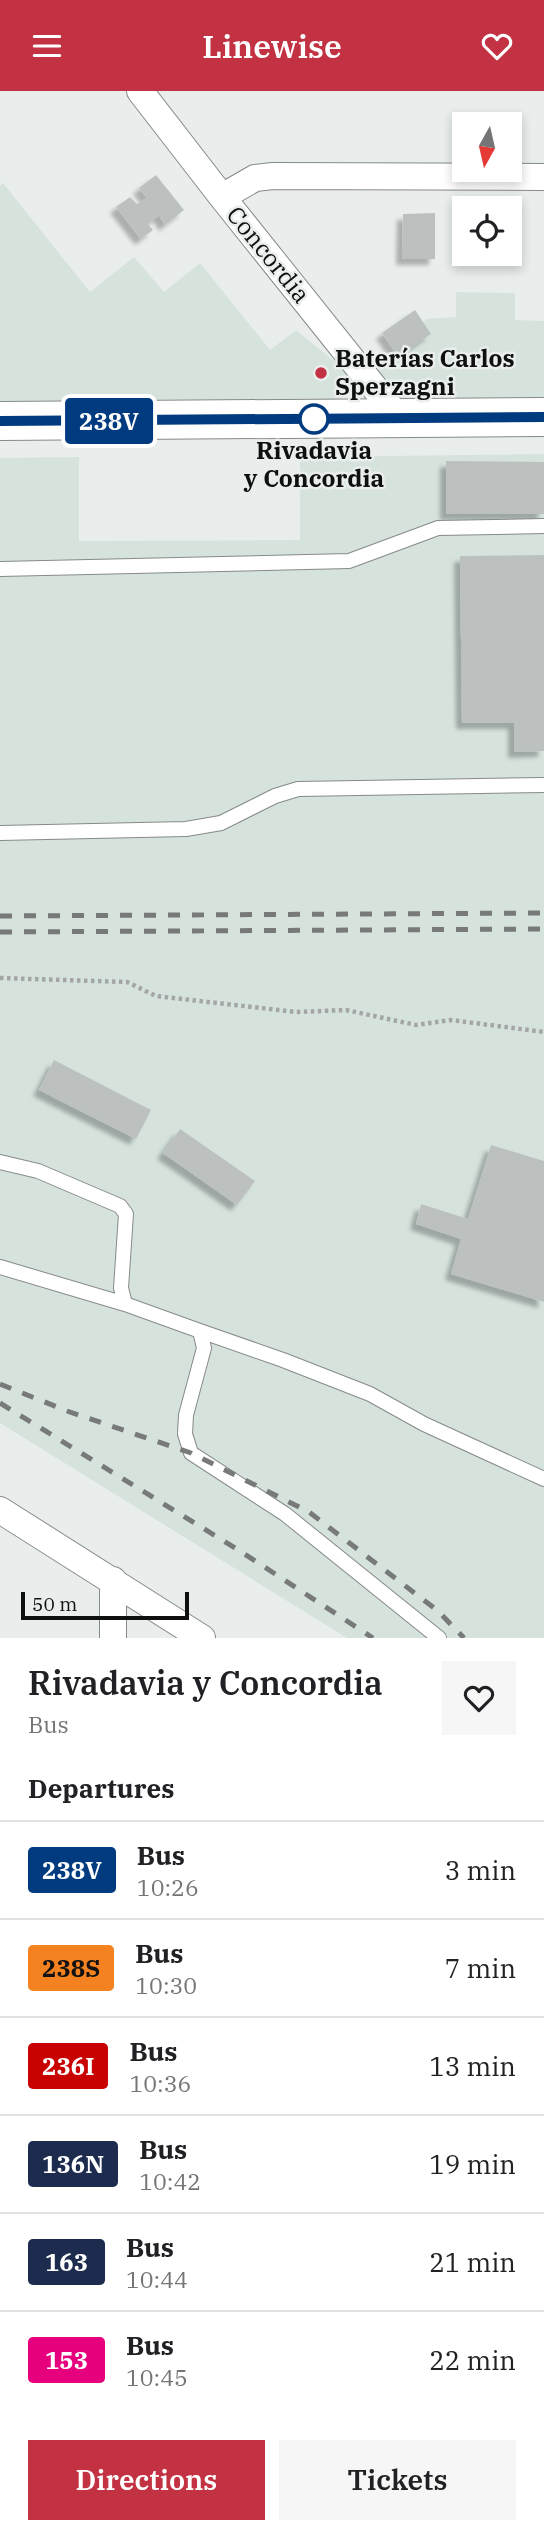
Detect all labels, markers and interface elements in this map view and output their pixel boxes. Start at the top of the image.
text: Linewise [202,25,342,67]
icon: menu [28,27,66,65]
icon: heart [478,27,516,65]
north arrow [452,112,522,182]
map controls [452,112,522,266]
button: locate [452,196,522,266]
street label: Concordia [220,199,318,309]
place label: Baterías Carlos Sperzagni [335,342,515,402]
marker: Baterías Carlos Sperzagni [313,365,329,381]
line badge: 238V [60,398,158,444]
marker: Rivadavia y Concordia [299,404,329,434]
text: 238V [79,405,139,437]
place label: Rivadavia y Concordia [243,434,384,494]
scale bar [21,1589,189,1621]
text: 50 m [32,1592,77,1616]
text: Rivadavia y Concordia [28,1661,383,1704]
button: heart [442,1661,516,1735]
text: Bus [28,1709,69,1739]
text: Departures [28,1771,174,1805]
text: Bus [137,1838,185,1872]
text: 3 min [445,1853,516,1887]
text: 238V [42,1854,102,1886]
text: 10:26 [137,1872,199,1902]
text: Bus [135,1936,183,1970]
text: 7 min [445,1951,516,1985]
text: 238S [42,1952,100,1984]
text: 10:30 [135,1970,197,2000]
text: Bus [129,2034,178,2068]
text: 13 min [429,2049,516,2083]
text: 236I [42,2050,94,2082]
text: 10:36 [129,2068,191,2098]
text: Bus [139,2132,187,2166]
text: 19 min [429,2147,516,2181]
text: 136N [42,2148,104,2180]
text: 10:42 [139,2166,201,2196]
text: Bus [126,2230,174,2264]
text: 21 min [429,2245,516,2279]
text: 163 [45,2246,88,2278]
text: 10:44 [126,2264,188,2294]
text: Bus [126,2328,174,2362]
text: 22 min [429,2343,516,2377]
text: 153 [45,2344,88,2376]
text: 10:45 [126,2362,188,2392]
button: Directions [28,2440,265,2520]
button: Tickets [279,2440,516,2520]

